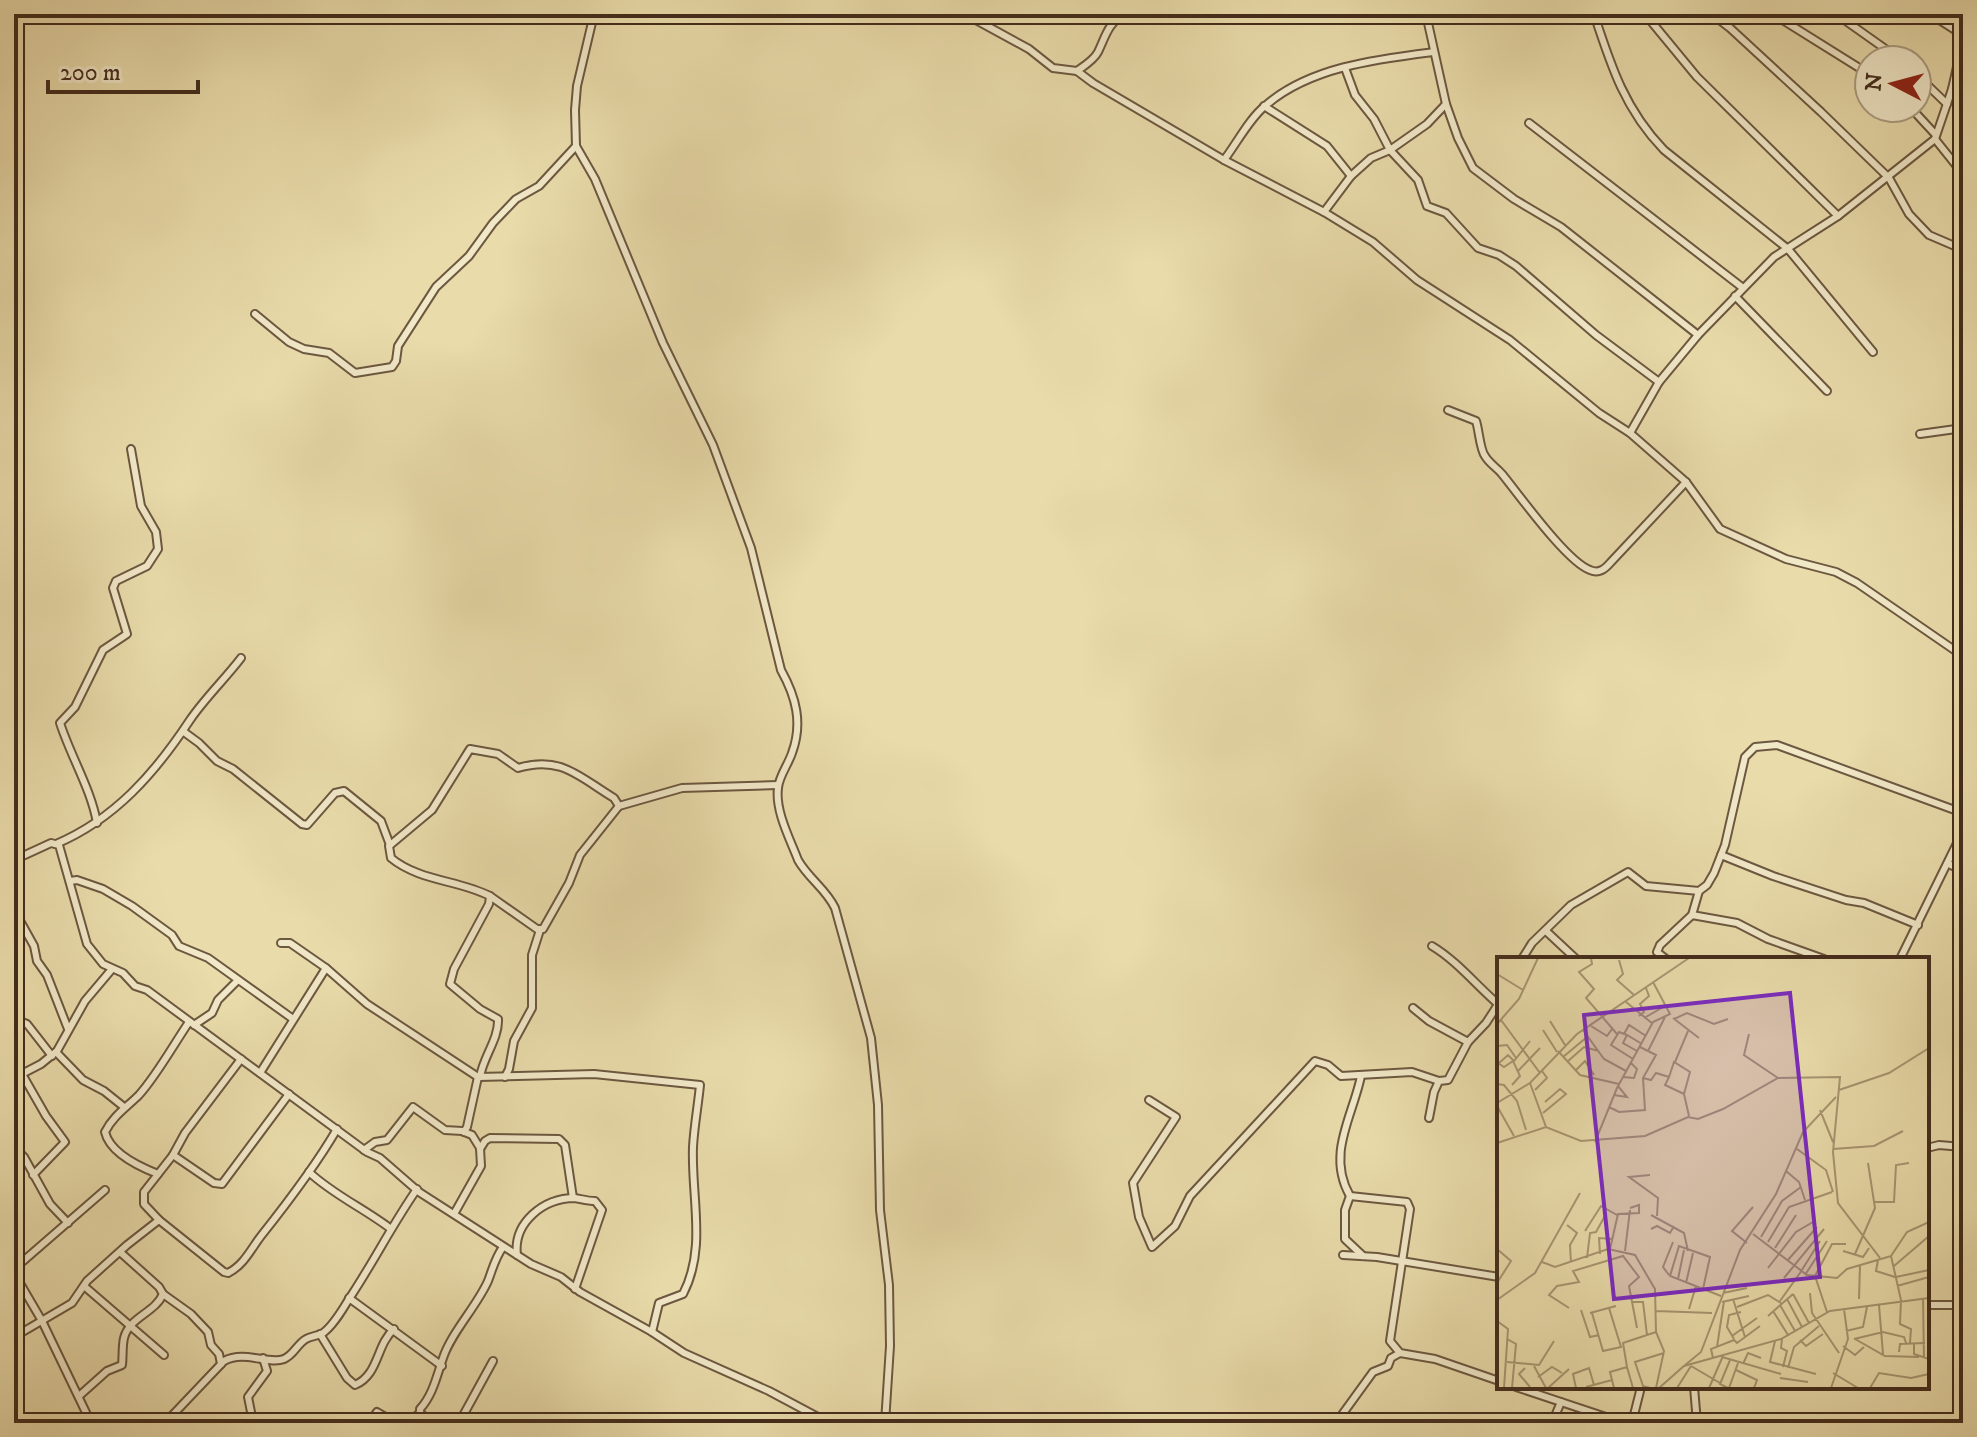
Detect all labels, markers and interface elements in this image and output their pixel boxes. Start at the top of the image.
scale bar [48,44,198,94]
north arrow [1853,44,1933,124]
text: 200 m [60,58,121,88]
text: N [1860,72,1889,92]
inset map [1497,957,1929,1389]

